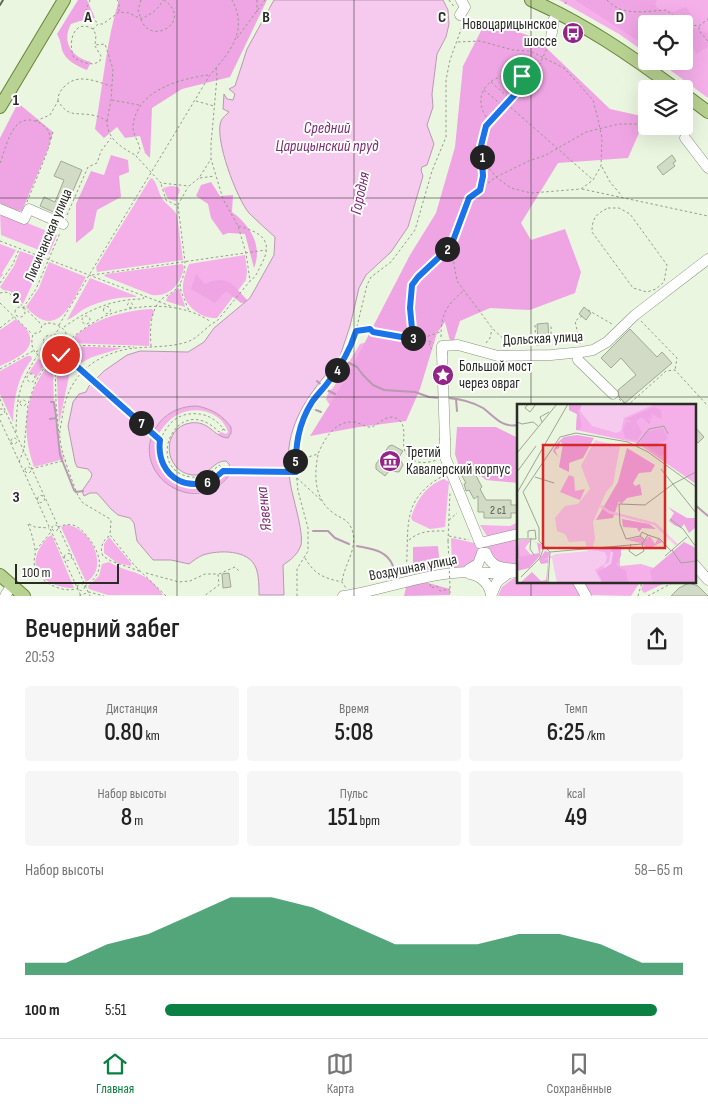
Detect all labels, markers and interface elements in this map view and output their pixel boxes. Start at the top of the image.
text: A [83,8,92,27]
text: B [262,8,270,27]
text: C [438,8,446,27]
text: D [616,8,624,27]
place label: Новоцарицынское шоссе [462,15,557,51]
map controls [638,15,693,135]
button: locate [638,15,693,70]
bus stop icon: Новоцарицынское шоссе [561,21,585,45]
pin [501,55,543,97]
icon: arrive [508,62,536,90]
button: layers [638,80,693,135]
text: 1 [13,91,20,110]
water label: Средний Царицынский пруд [276,119,379,156]
pin: 1 [470,144,494,170]
text: 1 [480,149,485,166]
water label: Городня [347,169,374,216]
street label: Лисичанская улица [20,186,77,285]
pin: 2 [434,236,460,262]
text: 2 [444,241,451,258]
text: 2 [12,289,20,308]
pin: 3 [400,326,426,350]
street label: Дольская улица [502,327,584,350]
text: 3 [410,330,417,347]
pin [40,334,82,376]
icon: check [47,341,75,369]
place label: Большой мост через овраг [459,357,532,393]
pin: 4 [324,358,350,382]
text: 4 [334,362,341,379]
place icon: Большой мост через овраг [431,363,455,387]
inset map [517,404,696,583]
pin: 7 [128,410,154,436]
text: 7 [138,415,145,432]
place label: Третий Кавалерский корпус [406,443,511,479]
pin: 5 [282,448,308,474]
museum icon: Третий Кавалерский корпус [378,449,402,473]
text: 5 [292,453,299,470]
pin: 6 [194,470,220,494]
text: 6 [204,474,211,491]
water label: Язвенка [253,485,276,533]
text: 3 [12,488,20,507]
house number: 2 с1 [490,503,507,518]
street label: Воздушная улица [367,550,459,585]
scale bar [15,560,119,584]
text: 100 m [22,564,51,581]
text: Вечерний забег [25,612,180,645]
button: share [631,613,683,665]
text: 20:53 [25,648,55,667]
text: Дистанция [106,700,158,717]
text: Время [339,700,369,717]
text: Темп [564,700,588,717]
text: 0.80 [104,717,143,748]
text: 5:08 [335,717,373,748]
text: 6:25 [547,717,585,748]
text: km [143,727,160,744]
text: /km [585,727,605,744]
text: Набор высоты [97,785,167,802]
text: Пульс [340,785,368,802]
text: kcal [567,785,585,802]
text: 8 [121,802,132,833]
text: 151 [328,802,357,833]
text: 49 [565,802,587,833]
text: m [132,812,143,829]
text: bpm [357,812,380,829]
text: Набор высоты [25,861,104,880]
text: 58–65 m [634,861,683,880]
text: 100 m [25,1001,60,1020]
text: 5:51 [105,1001,126,1020]
tab: Главная [96,1050,134,1097]
tab: Карта [326,1050,354,1097]
tab: Сохранённые [547,1050,612,1097]

